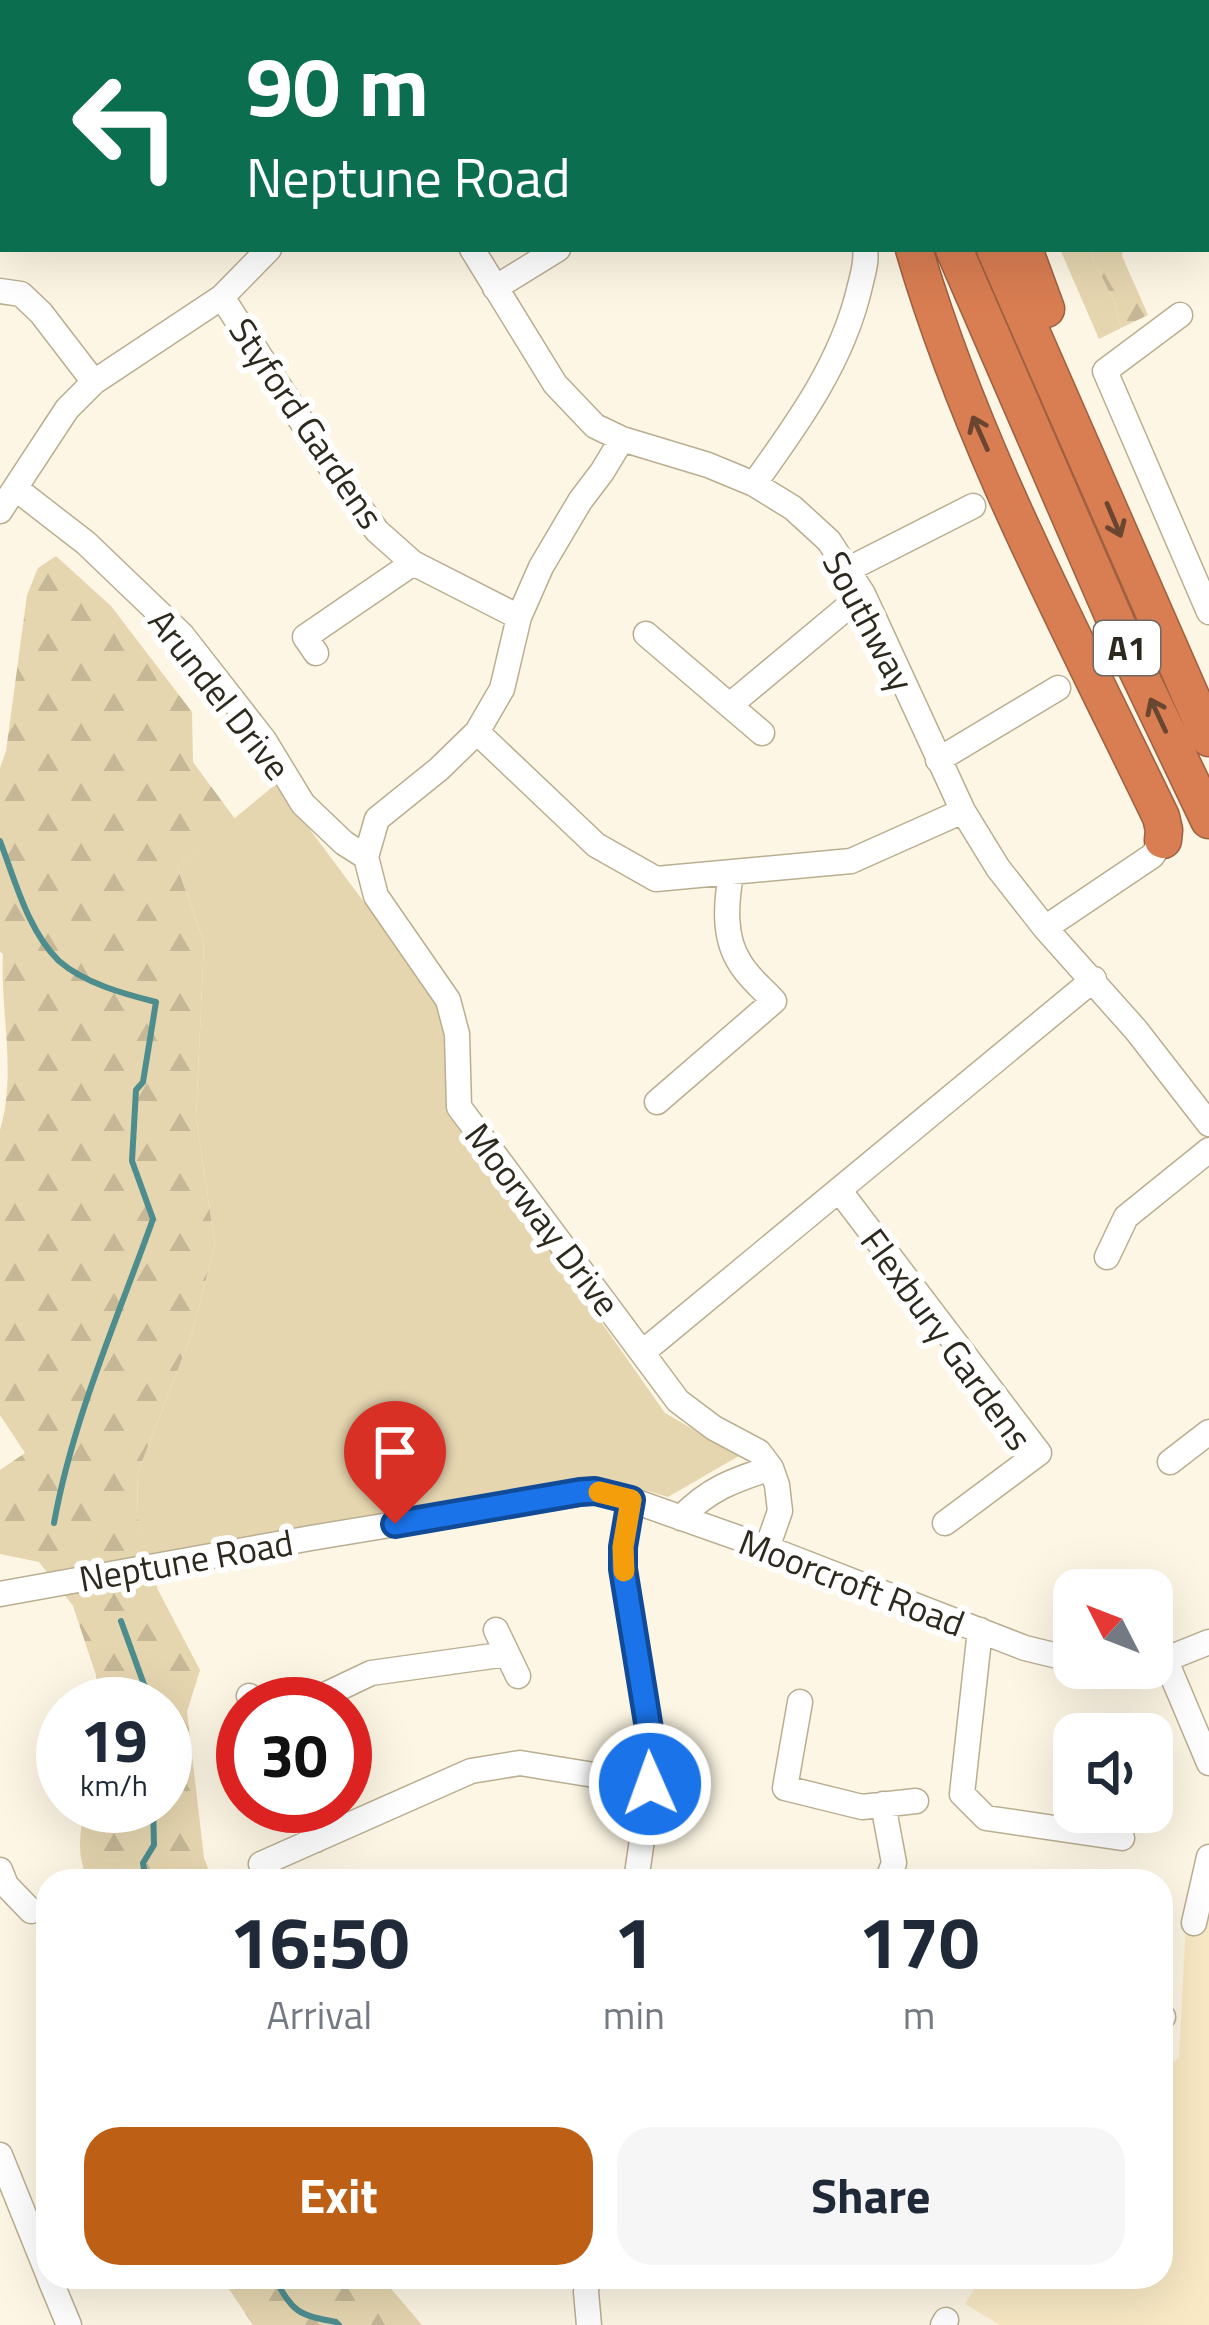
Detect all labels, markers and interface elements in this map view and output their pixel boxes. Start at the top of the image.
text: 90 m [246,21,429,149]
icon: left [48,48,204,204]
text: Neptune Road [246,136,571,218]
street label: Styford Gardens [216,306,398,540]
one-way arrow [968,416,989,453]
one-way arrow [1105,501,1126,538]
street label: Southway [809,541,929,701]
street label: Arundel Drive [135,596,305,792]
road number: A1 [1094,621,1160,675]
one-way arrow [1146,698,1168,734]
street label: Moorway Drive [452,1111,634,1327]
street label: Flexbury Gardens [847,1217,1047,1461]
pin [344,1401,446,1524]
icon: arrive [362,1419,428,1485]
street label: Neptune Road [75,1514,297,1606]
street label: Moorcroft Road [731,1514,973,1650]
north arrow [1053,1569,1173,1689]
map controls [1053,1569,1173,1833]
speed limit sign: 30 [216,1677,372,1833]
text: 19 [80,1694,148,1785]
button: sound [1053,1713,1173,1833]
position arrow [587,1721,713,1847]
text: km/h [80,1762,148,1808]
text: 16:50 [230,1886,409,1996]
text: 1 [614,1886,654,1996]
text: 170 [858,1886,979,1996]
text: Arrival [267,1985,372,2044]
text: min [603,1985,665,2044]
text: m [903,1985,935,2044]
button: Exit [84,2127,593,2265]
button: Share [617,2127,1125,2265]

